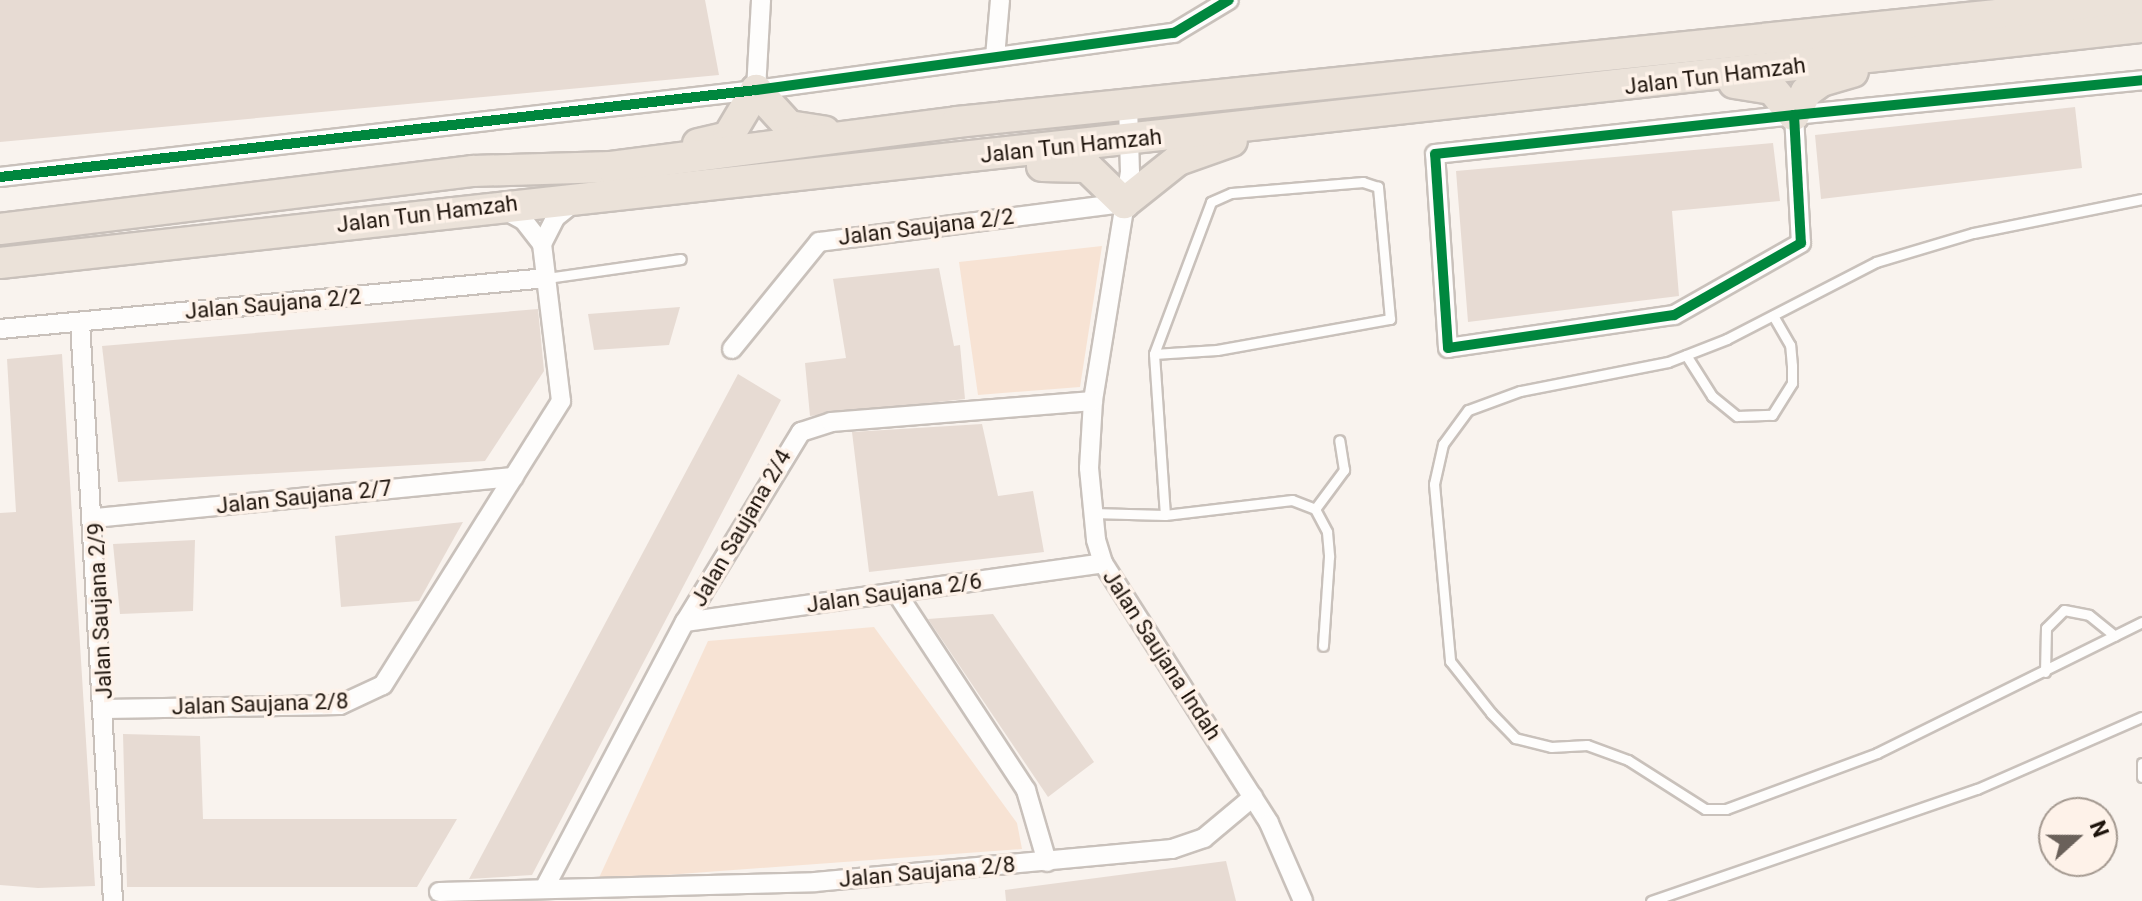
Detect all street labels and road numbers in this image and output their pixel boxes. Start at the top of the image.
street label: Jalan Tun Hamzah [1623,52,1807,100]
street label: Jalan Tun Hamzah [979,123,1163,169]
street label: Jalan Tun Hamzah [335,190,519,238]
street label: Jalan Saujana 2/2 [837,203,1015,251]
street label: Jalan Saujana 2/2 [184,283,362,325]
street label: Jalan Saujana 2/4 [685,445,797,611]
street label: Jalan Saujana 2/7 [215,475,393,519]
street label: Jalan Saujana 2/9 [82,522,118,700]
street label: Jalan Saujana Indah [1097,565,1227,745]
street label: Jalan Saujana 2/6 [805,568,983,618]
street label: Jalan Saujana 2/8 [171,688,349,720]
street label: Jalan Saujana 2/8 [838,851,1016,893]

